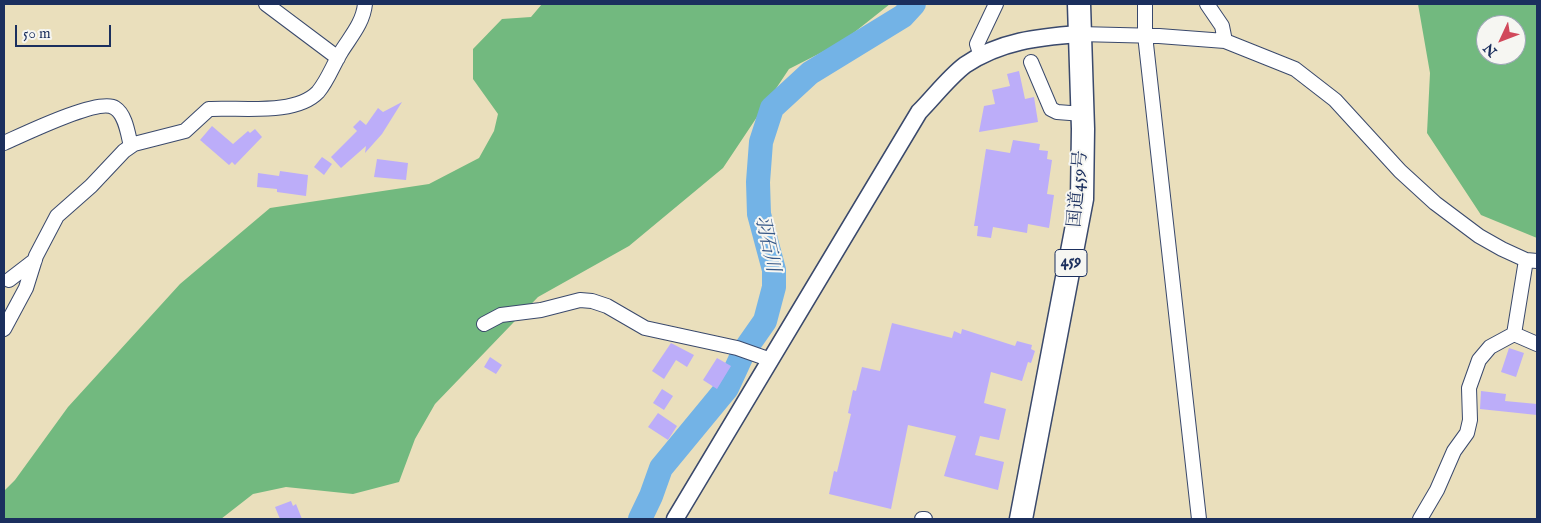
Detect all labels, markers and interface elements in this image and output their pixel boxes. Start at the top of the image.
scale bar [18,15,114,47]
north arrow [1476,15,1526,65]
text: 50 m [23,24,51,43]
text: N [1480,39,1501,60]
street label: 国道459号 [1065,150,1093,228]
water label: 羽石川 [749,214,783,274]
road number: 459 [1055,250,1087,276]

